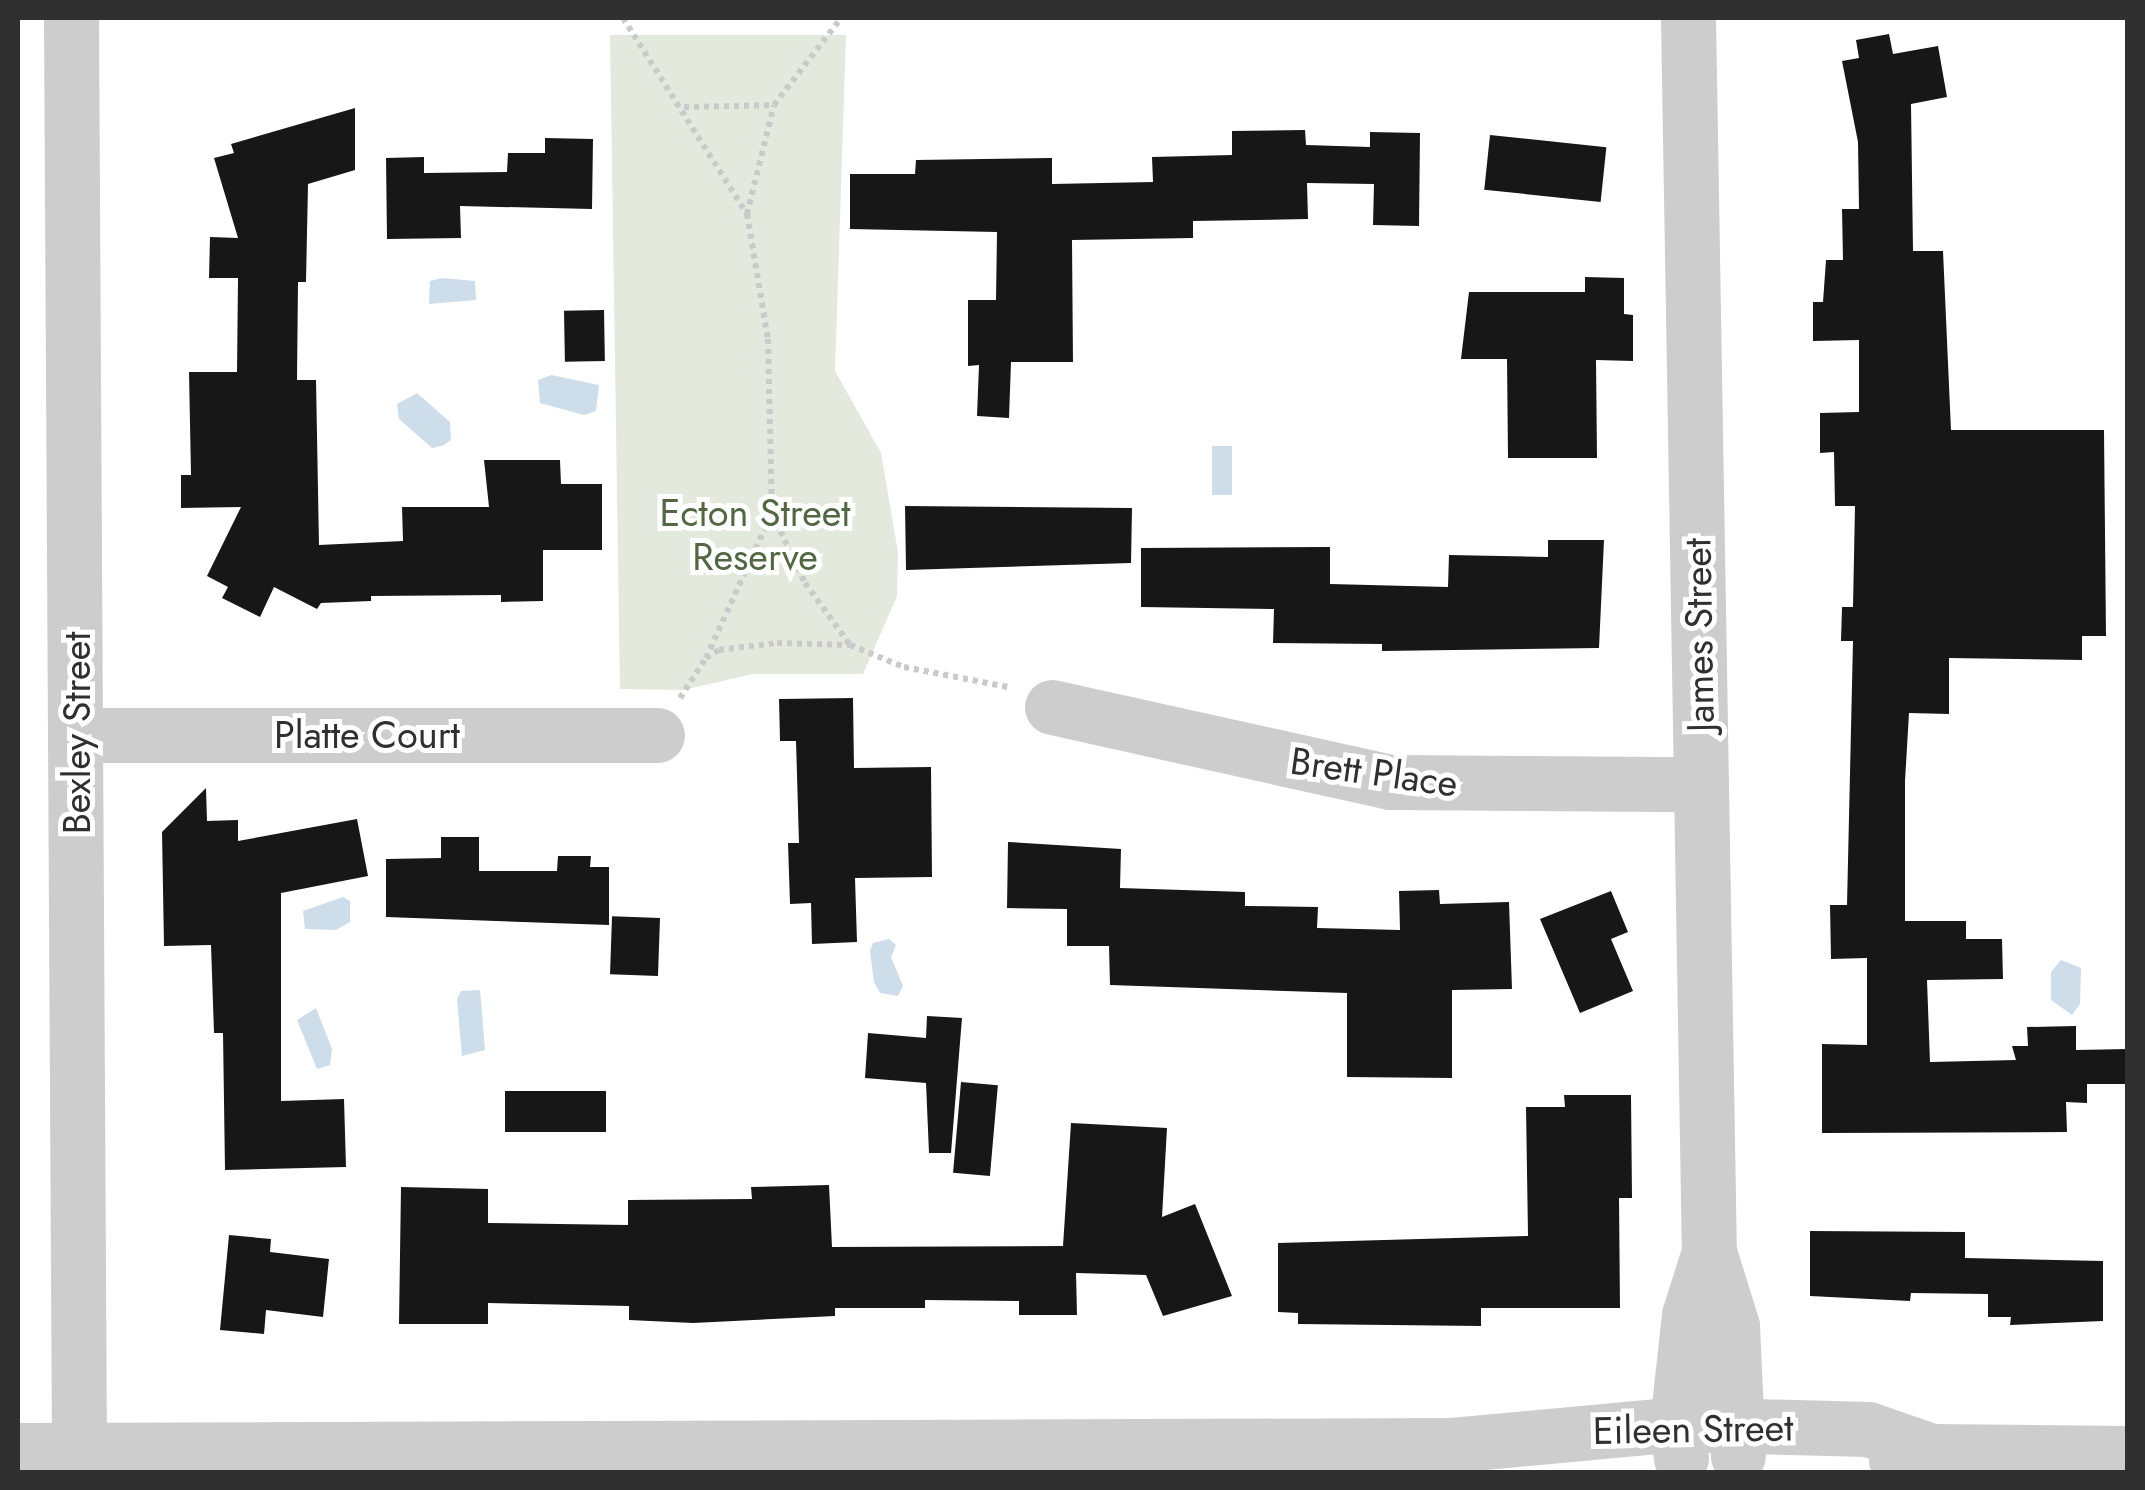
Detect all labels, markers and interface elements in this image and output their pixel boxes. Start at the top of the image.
park label: Ecton Street Reserve [660,490,850,580]
street label: James Street [1675,538,1723,732]
street label: Bexley Street [54,632,100,834]
street label: Platte Court [274,712,460,758]
street label: Brett Place [1287,738,1461,806]
street label: Eileen Street [1592,1404,1794,1454]

